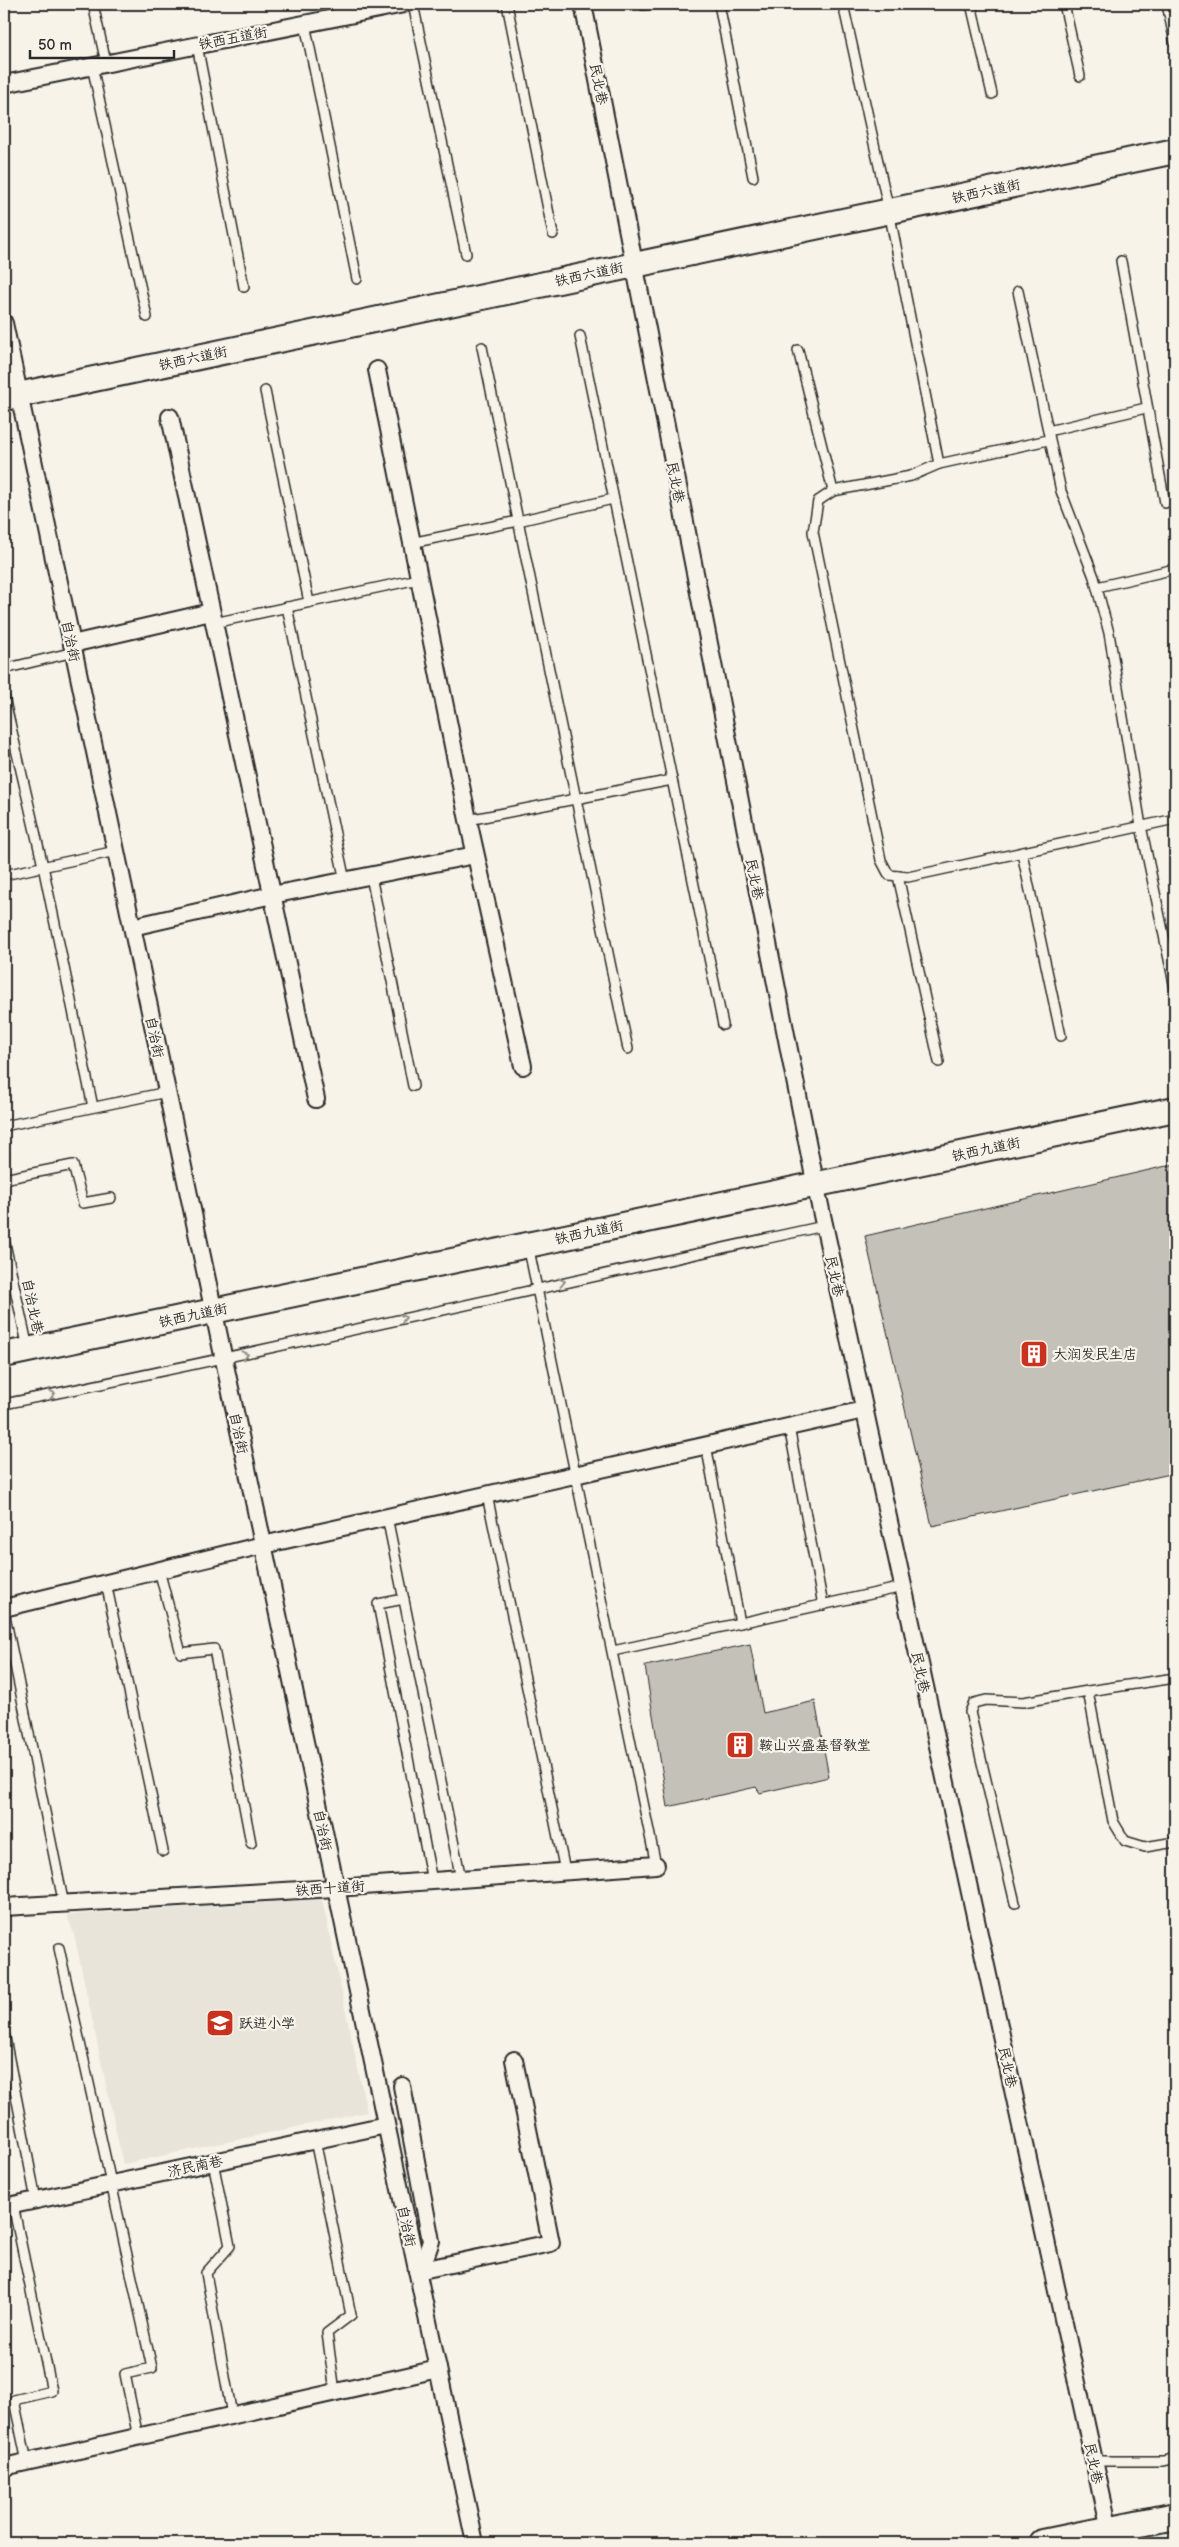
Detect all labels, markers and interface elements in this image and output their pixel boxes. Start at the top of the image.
street label: 铁西五道街 [197,23,269,54]
scale bar [30,28,174,60]
text: 50 m [38,36,72,55]
street label: 民北巷 [586,62,611,107]
street label: 铁西六道街 [950,176,1022,207]
street label: 铁西六道街 [553,259,625,290]
street label: 铁西六道街 [157,343,229,374]
street label: 民北巷 [663,460,688,505]
street label: 自治街 [58,619,83,663]
street label: 民北巷 [742,857,767,902]
street label: 自治街 [142,1015,167,1059]
street label: 铁西九道街 [950,1134,1022,1165]
street label: 铁西九道街 [553,1217,625,1248]
street label: 民北巷 [822,1254,847,1299]
street label: 自治北巷 [18,1277,47,1336]
one-way arrow [557,1277,566,1288]
street label: 铁西九道街 [157,1300,229,1331]
one-way arrow [399,1313,408,1324]
building icon: 大润发民生店 [1019,1339,1049,1369]
place label: 大润发民生店 [1053,1346,1137,1363]
one-way arrow [241,1350,250,1361]
one-way arrow [47,1389,56,1400]
street label: 自治街 [226,1411,251,1455]
street label: 民北巷 [908,1650,933,1695]
building icon: 鞍山兴盛基督教堂 [725,1730,755,1760]
place label: 鞍山兴盛基督教堂 [759,1737,871,1754]
street label: 自治街 [310,1808,335,1852]
street label: 铁西十道街 [295,1878,366,1899]
school or university icon: 跃进小学 [205,2008,235,2038]
place label: 跃进小学 [239,2015,295,2032]
street label: 民北巷 [995,2045,1020,2090]
street label: 济民南巷 [166,2152,225,2181]
street label: 自治街 [394,2204,419,2248]
street label: 民北巷 [1081,2441,1106,2486]

